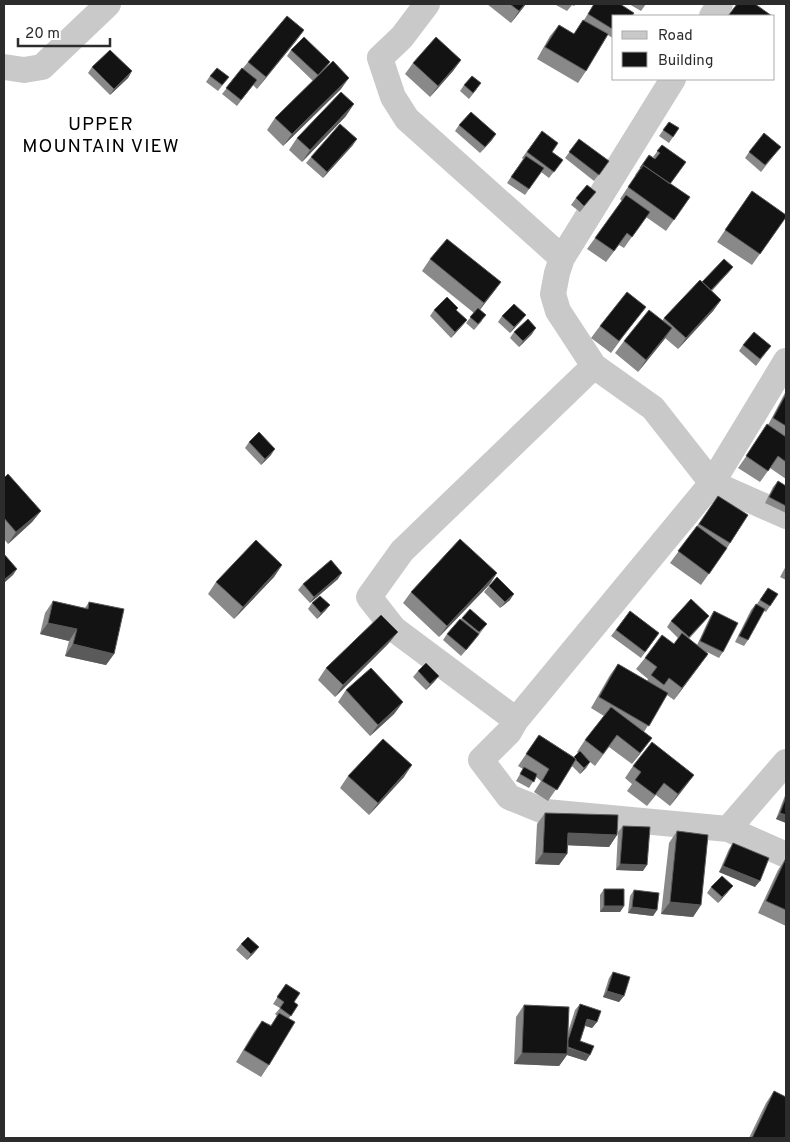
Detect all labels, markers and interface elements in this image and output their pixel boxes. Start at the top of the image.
scale bar [18,15,110,47]
legend [612,15,775,80]
text: 20 m [25,25,60,44]
text: Road [658,27,693,46]
text: Building [658,52,713,71]
district label: UPPER MOUNTAIN VIEW [22,113,180,159]

